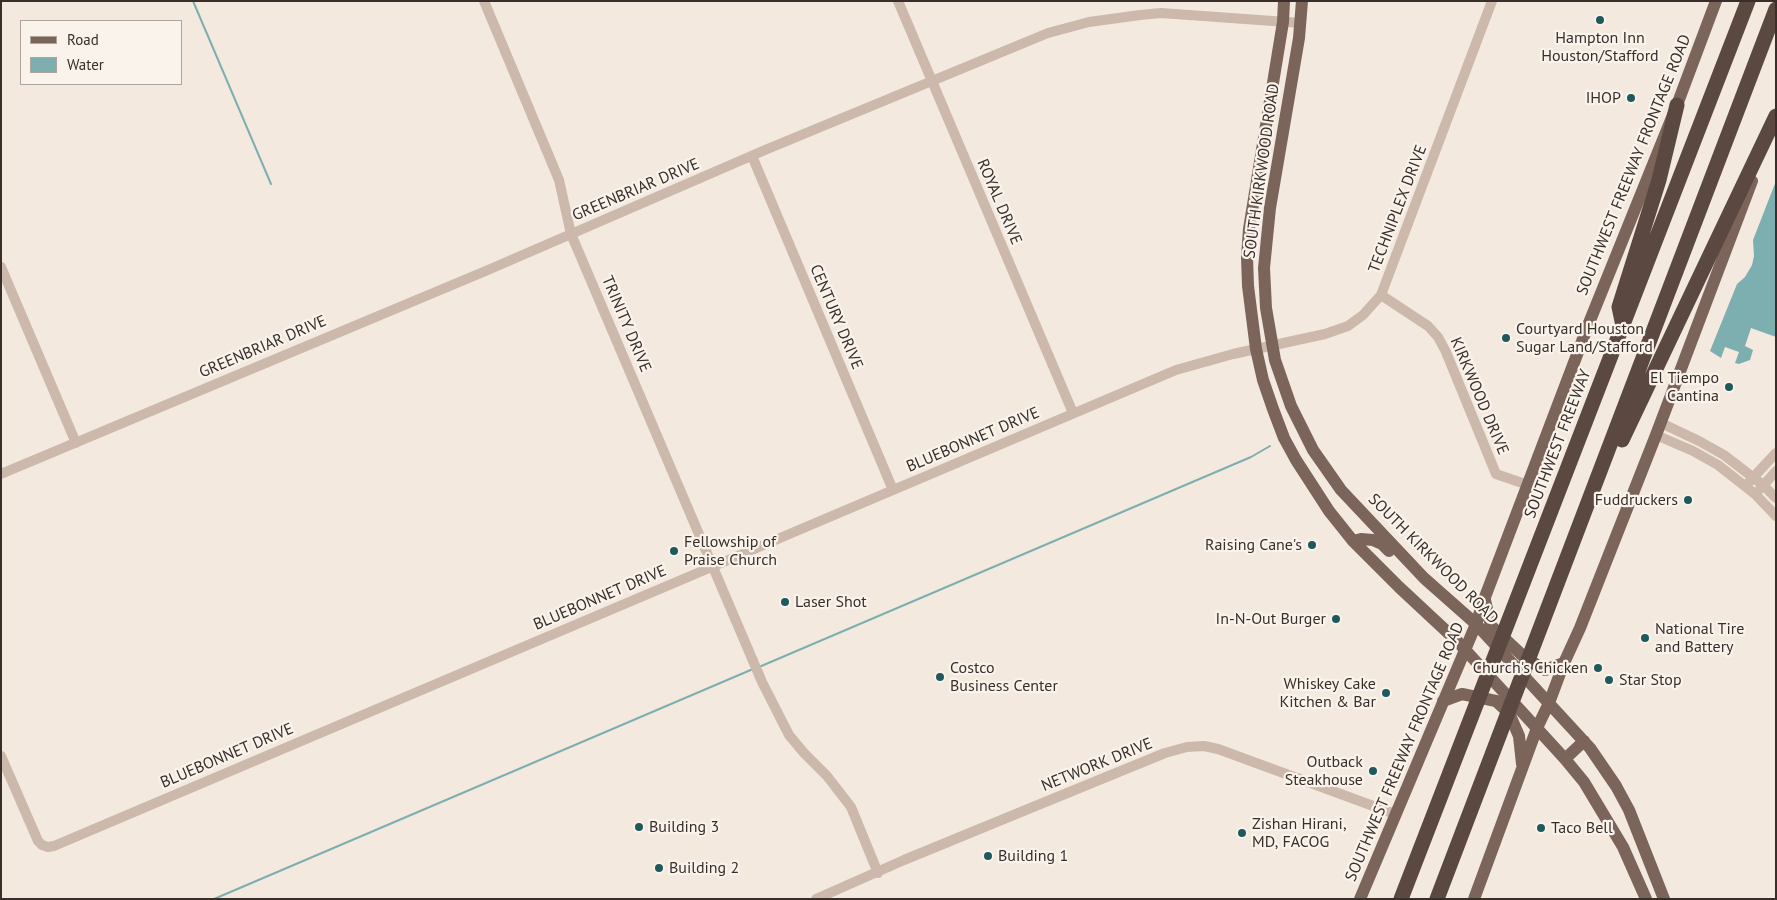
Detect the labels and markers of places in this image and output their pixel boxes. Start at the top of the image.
marker: Hampton Inn Houston/Stafford [1594,14,1606,26]
place label: Hampton Inn Houston/Stafford [1541,28,1659,66]
place label: IHOP [1586,88,1621,108]
marker: IHOP [1625,92,1637,104]
place label: Courtyard Houston Sugar Land/Stafford [1516,319,1653,357]
marker: Courtyard Houston Sugar Land/Stafford [1500,332,1512,344]
place label: El Tiempo Cantina [1650,368,1719,406]
marker: El Tiempo Cantina [1723,381,1735,393]
place label: Fuddruckers [1595,490,1678,510]
marker: Fuddruckers [1682,494,1694,506]
place label: Fellowship of Praise Church [684,532,777,570]
place label: Raising Cane's [1205,535,1302,555]
marker: Raising Cane's [1306,539,1318,551]
marker: Fellowship of Praise Church [668,545,680,557]
place label: Laser Shot [795,592,867,612]
marker: Laser Shot [779,596,791,608]
place label: In-N-Out Burger [1215,609,1326,629]
marker: In-N-Out Burger [1330,613,1342,625]
place label: National Tire and Battery [1655,619,1744,657]
marker: National Tire and Battery [1639,632,1651,644]
place label: Costco Business Center [950,658,1058,696]
place label: Church's Chicken [1473,658,1588,678]
marker: Church's Chicken [1592,662,1604,674]
place label: Star Stop [1619,670,1682,690]
marker: Costco Business Center [934,671,946,683]
place label: Whiskey Cake Kitchen & Bar [1280,674,1376,712]
marker: Star Stop [1603,674,1615,686]
marker: Whiskey Cake Kitchen & Bar [1380,687,1392,699]
place label: Outback Steakhouse [1285,752,1363,790]
marker: Outback Steakhouse [1367,765,1379,777]
place label: Zishan Hirani, MD, FACOG [1252,814,1347,852]
place label: Building 3 [649,817,719,837]
place label: Taco Bell [1551,818,1613,838]
marker: Building 3 [633,821,645,833]
marker: Taco Bell [1535,822,1547,834]
marker: Zishan Hirani, MD, FACOG [1236,827,1248,839]
place label: Building 1 [998,846,1068,866]
marker: Building 1 [982,850,994,862]
place label: Building 2 [669,858,739,878]
marker: Building 2 [653,862,665,874]

